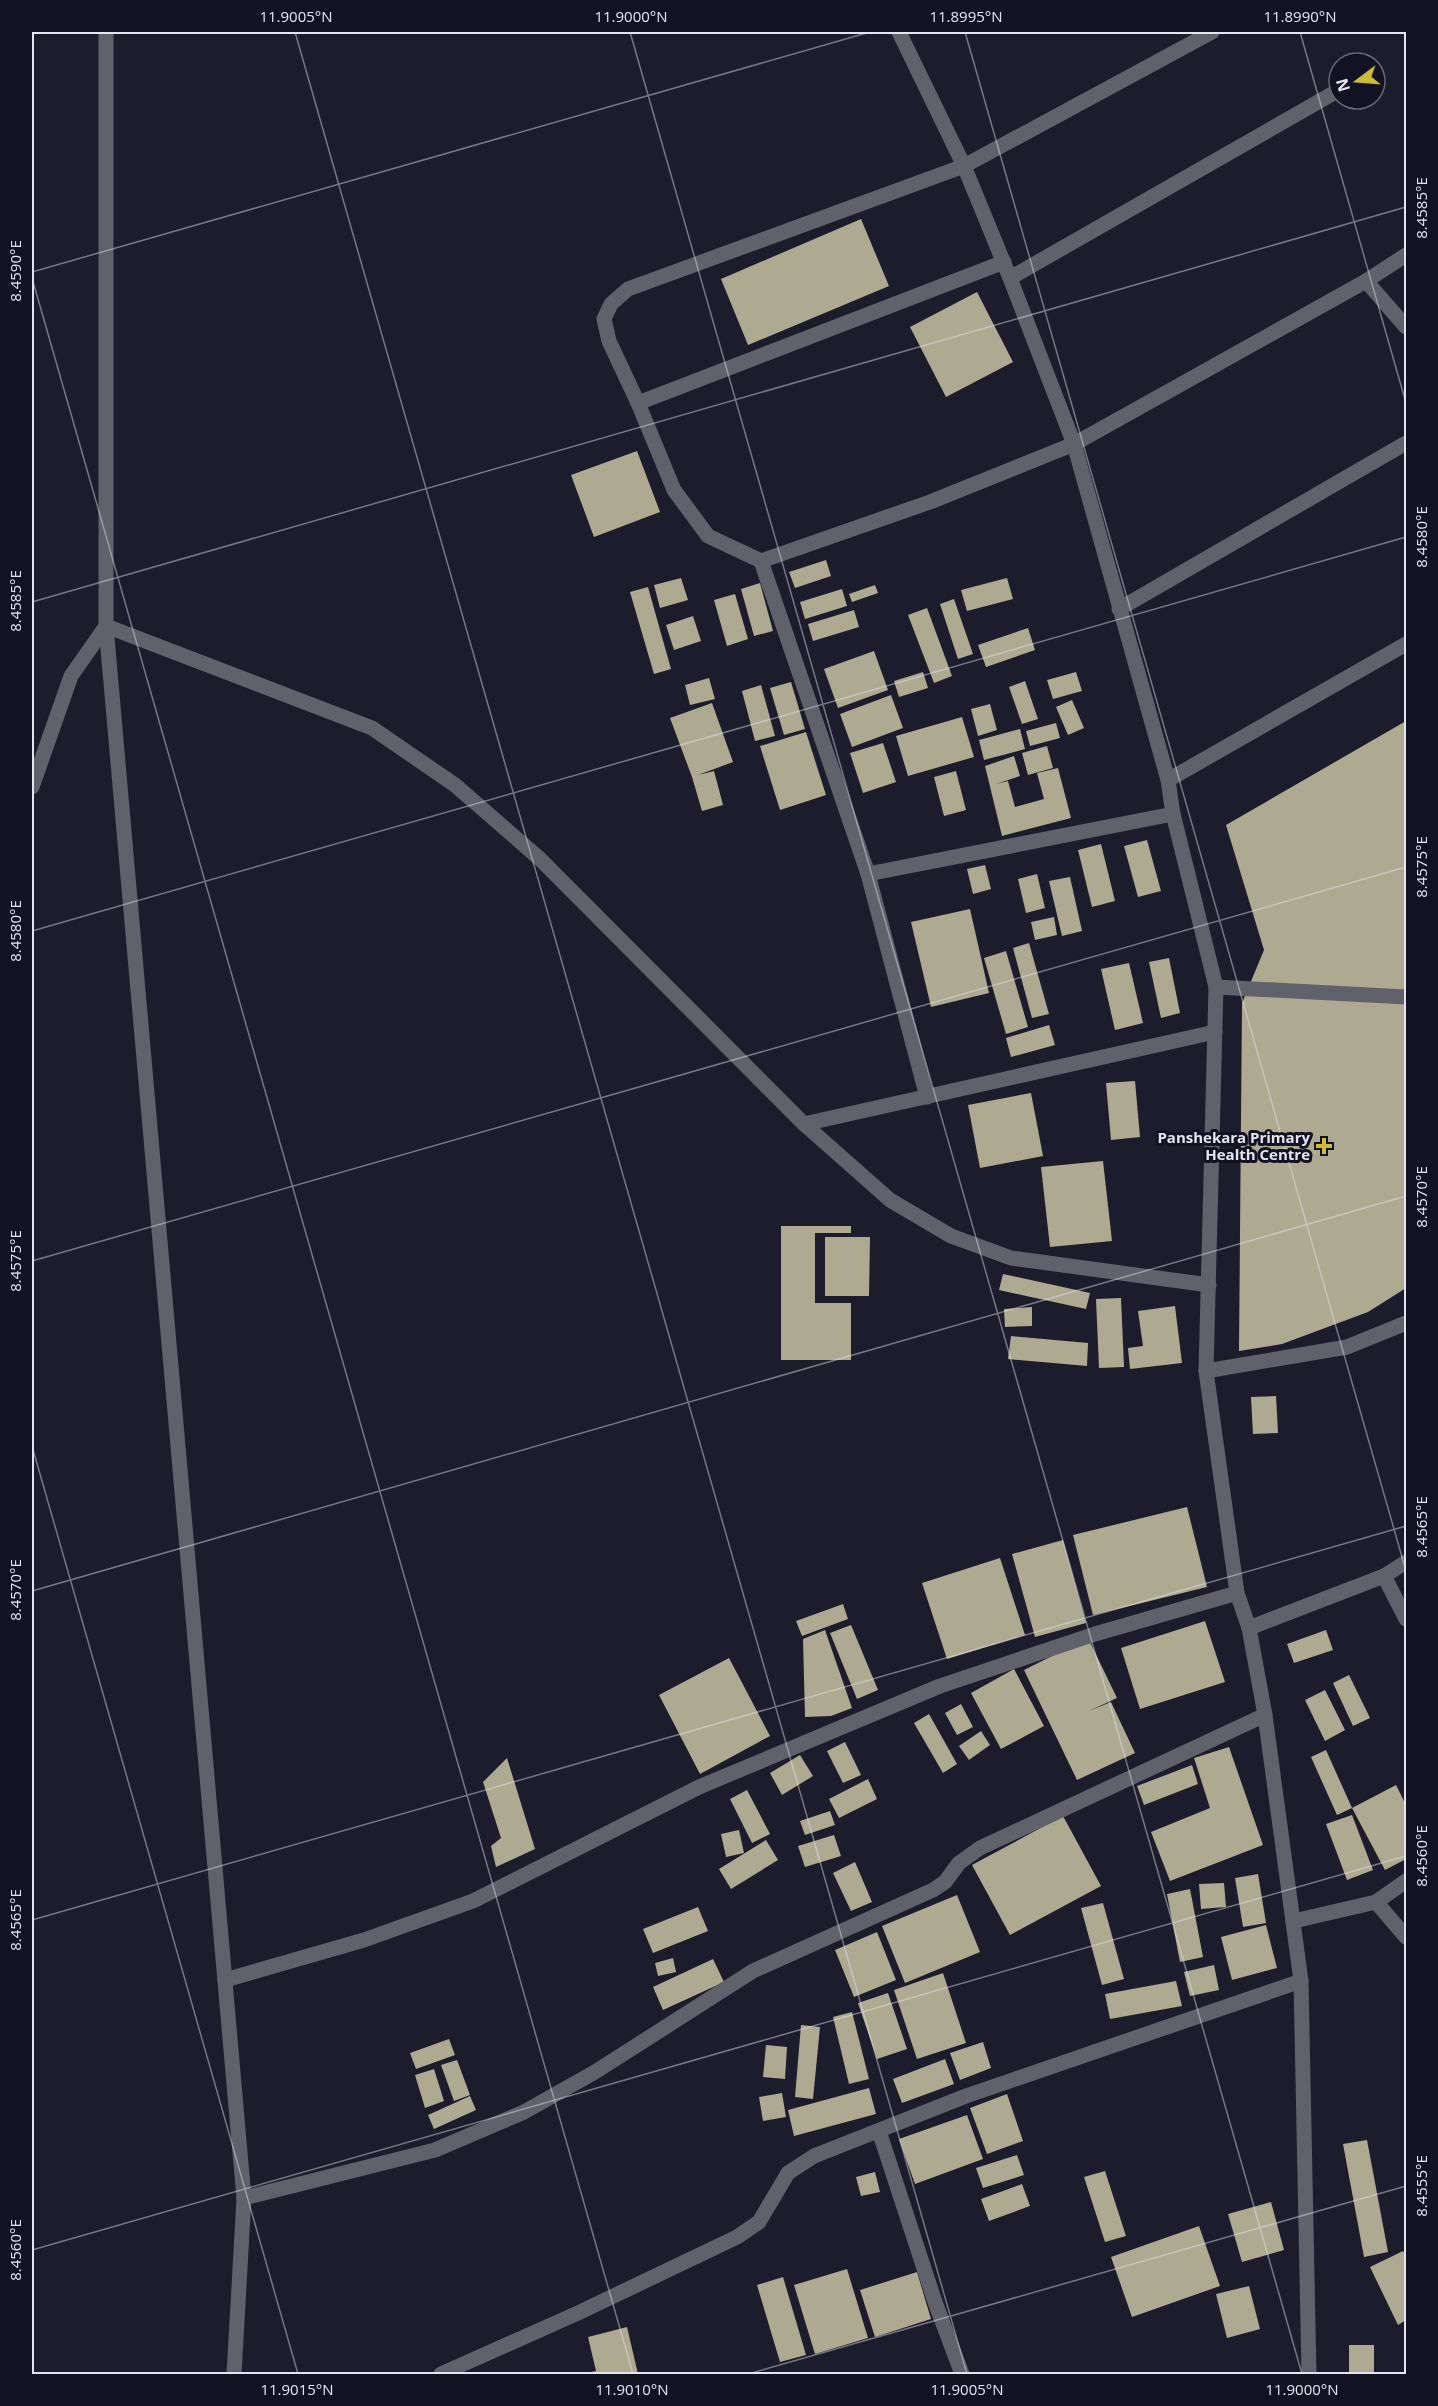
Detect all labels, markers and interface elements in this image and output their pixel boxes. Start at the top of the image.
text: 11.9005°N [259,6,333,26]
text: 11.9000°N [594,6,668,26]
text: 11.8995°N [929,6,1003,26]
text: 11.8990°N [1263,6,1337,26]
north arrow [1327,51,1387,111]
text: N [1330,76,1355,94]
text: 8.4585°E [1411,177,1431,239]
text: 8.4590°E [5,240,25,302]
text: 8.4580°E [1411,506,1431,568]
text: 8.4585°E [5,570,25,632]
text: 8.4575°E [1411,836,1431,898]
text: 8.4580°E [5,900,25,962]
place label: Panshekara Primary Health Centre [1157,1127,1310,1164]
marker: Panshekara Primary Health Centre [1315,1137,1333,1155]
text: 8.4570°E [1411,1166,1431,1228]
text: 8.4575°E [5,1230,25,1292]
text: 8.4565°E [1411,1496,1431,1558]
text: 8.4570°E [5,1559,25,1621]
text: 8.4560°E [1411,1825,1431,1887]
text: 8.4565°E [5,1889,25,1951]
text: 8.4555°E [1411,2155,1431,2217]
text: 8.4560°E [5,2219,25,2281]
text: 11.9015°N [260,2379,334,2399]
text: 11.9010°N [595,2379,669,2399]
text: 11.9005°N [930,2379,1004,2399]
text: 11.9000°N [1265,2379,1339,2399]

